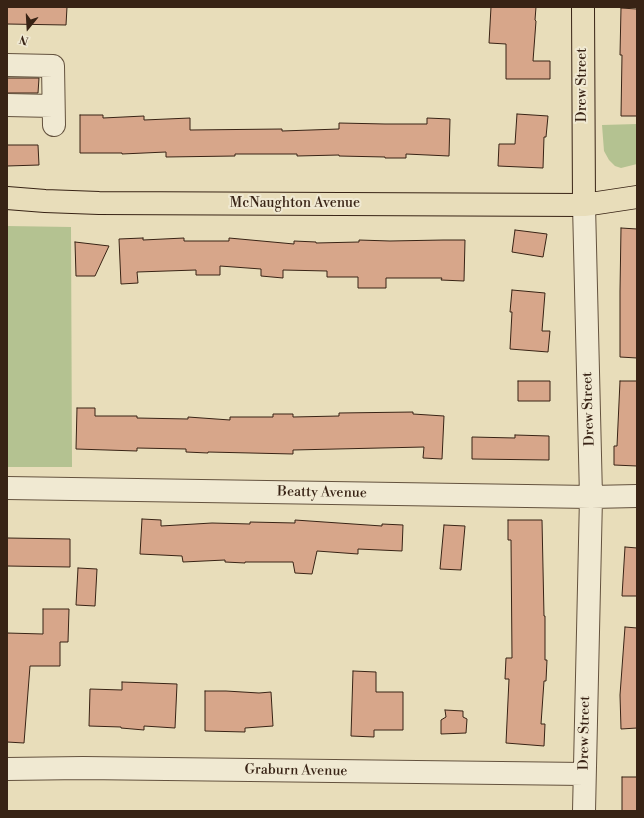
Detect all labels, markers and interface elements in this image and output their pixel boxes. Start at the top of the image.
north arrow [8,8,48,48]
text: N [18,31,31,47]
street label: Drew Street [575,48,591,122]
street label: McNaughton Avenue [230,196,360,212]
street label: Drew Street [579,372,599,446]
street label: Beatty Avenue [277,484,367,502]
street label: Drew Street [576,696,594,770]
street label: Graburn Avenue [244,762,348,780]

